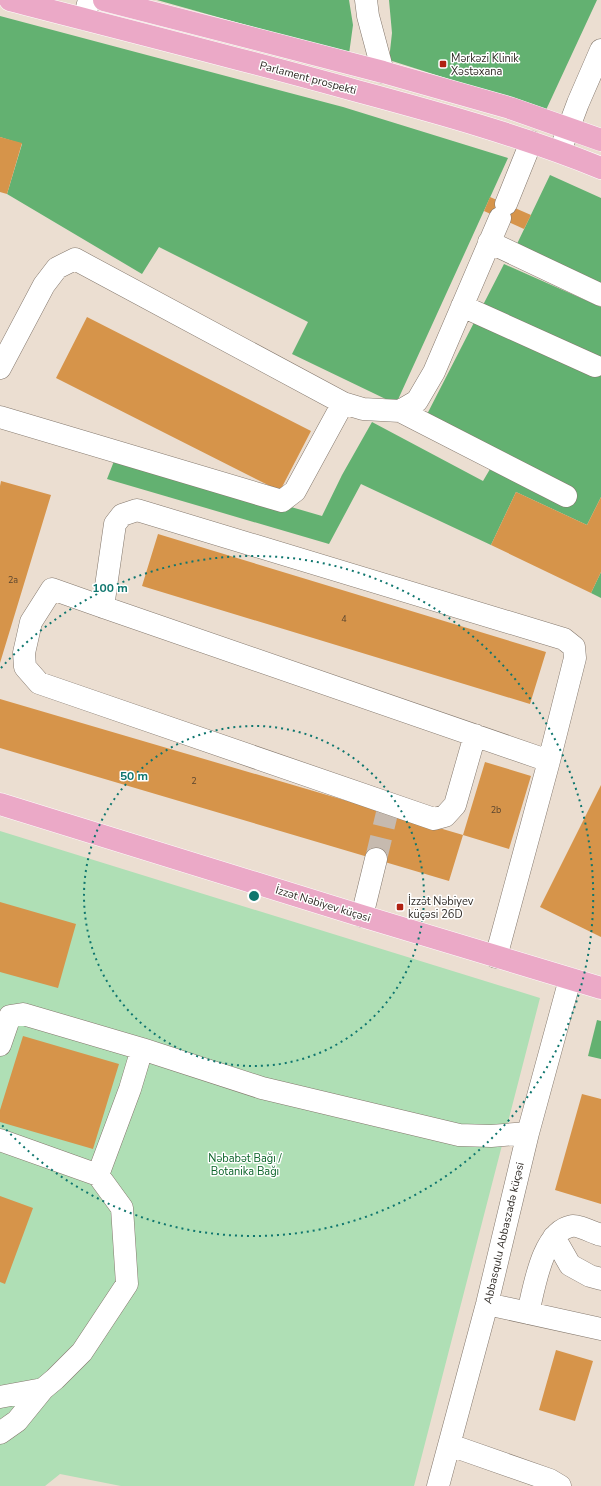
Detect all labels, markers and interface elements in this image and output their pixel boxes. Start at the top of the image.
place label: Mərkəzi Klinik Xəstəxana [451,51,519,79]
street label: Parlament prospekti [258,58,358,98]
marker: Mərkəzi Klinik Xəstəxana [438,59,448,69]
house number: 2a [8,574,18,586]
text: 100 m [92,580,128,596]
house number: 4 [341,613,347,625]
text: 50 m [120,768,148,784]
house number: 2 [191,775,197,787]
house number: 2b [491,804,501,816]
street label: İzzət Nəbiyev küçəsi [274,882,372,926]
centre of rings [247,889,261,903]
place label: İzzət Nəbiyev küçəsi 26D [408,894,474,922]
marker: İzzət Nəbiyev küçəsi 26D [395,902,405,912]
park label: Nəbabət Bağı / Botanika Bağı [208,1151,283,1179]
street label: Abbasqulu Abbaszadə küçəsi [480,1161,528,1305]

